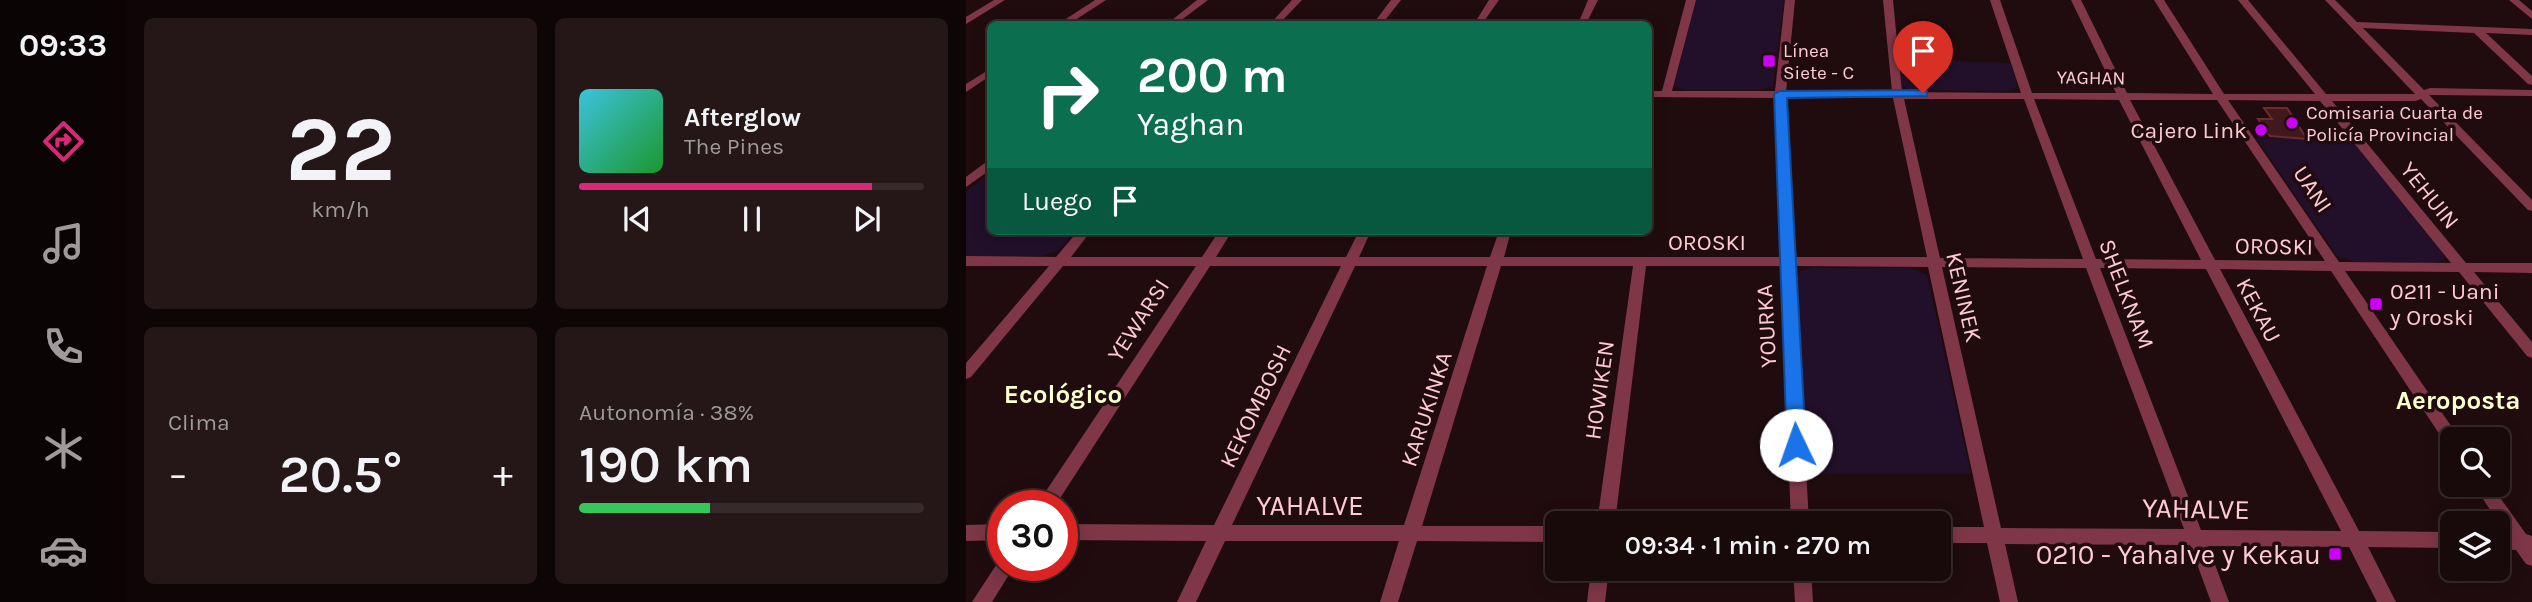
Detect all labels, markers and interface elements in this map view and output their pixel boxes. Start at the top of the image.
pin [1893,21,1953,93]
text: 09:33 [19,27,107,64]
icon: arrive [1904,32,1942,70]
place label: Línea Siete - C [1783,40,1854,84]
text: 200 m [1137,47,1288,104]
icon: right [1022,49,1113,140]
marker: Línea Siete - C [1761,53,1777,69]
street label: YAGHAN [2056,66,2126,90]
text: 22 [285,97,396,203]
text: Afterglow [684,102,801,133]
place label: Comisaria Cuarta de Policía Provincial [2306,102,2483,146]
text: Yaghan [1137,106,1245,143]
marker: Comisaria Cuarta de Policía Provincial [2284,115,2300,131]
icon: directions [39,117,88,166]
place label: Cajero Link [2130,117,2247,144]
marker: Cajero Link [2253,122,2269,138]
text: The Pines [684,133,784,160]
street label: YEHUIN [2395,156,2465,234]
street label: UANI [2287,161,2338,218]
icon: arrive [1106,182,1144,220]
text: Luego [1022,186,1092,217]
text: km/h [311,196,370,223]
icon: previous [618,200,656,238]
icon: pause [733,200,771,238]
icon: next [848,200,886,238]
icon: music [39,219,88,268]
street label: OROSKI [1668,229,1746,256]
street label: OROSKI [2235,232,2313,261]
street label: SHELKNAM [2093,235,2160,353]
street label: KENINEK [1940,249,1987,345]
street label: KEKAU [2230,273,2287,347]
street label: YEWARSI [1102,274,1175,367]
place label: 0211 - Uani y Oroski [2389,278,2500,331]
street label: YOURKA [1751,284,1782,368]
marker: 0211 - Uani y Oroski [2368,296,2384,312]
icon: phone [39,322,88,371]
street label: HOWIKEN [1579,339,1620,441]
street label: KEKOMBOSH [1214,340,1297,472]
street label: KARUKINKA [1395,348,1458,470]
district label: Ecológico [1004,379,1122,410]
district label: Aeroposta [2396,385,2520,416]
text: Autonomía · 38% [579,399,754,426]
position arrow [1759,408,1833,482]
text: Clima [168,409,230,436]
icon: climate [39,424,88,473]
map controls [2440,427,2510,581]
button: search [2440,427,2510,497]
text: 190 km [579,434,753,495]
text: 20.5° [279,444,402,505]
text: − [168,452,188,497]
text: + [493,452,513,497]
street label: YAHALVE [1256,489,1364,522]
speed limit sign: 30 [987,490,1078,581]
street label: YAHALVE [2142,491,2250,526]
button: layers [2440,511,2510,581]
icon: car [39,526,88,575]
text: 09:34 · 1 min · 270 m [1625,530,1871,561]
place label: 0210 - Yahalve y Kekau [2036,538,2321,571]
marker: 0210 - Yahalve y Kekau [2327,546,2343,562]

